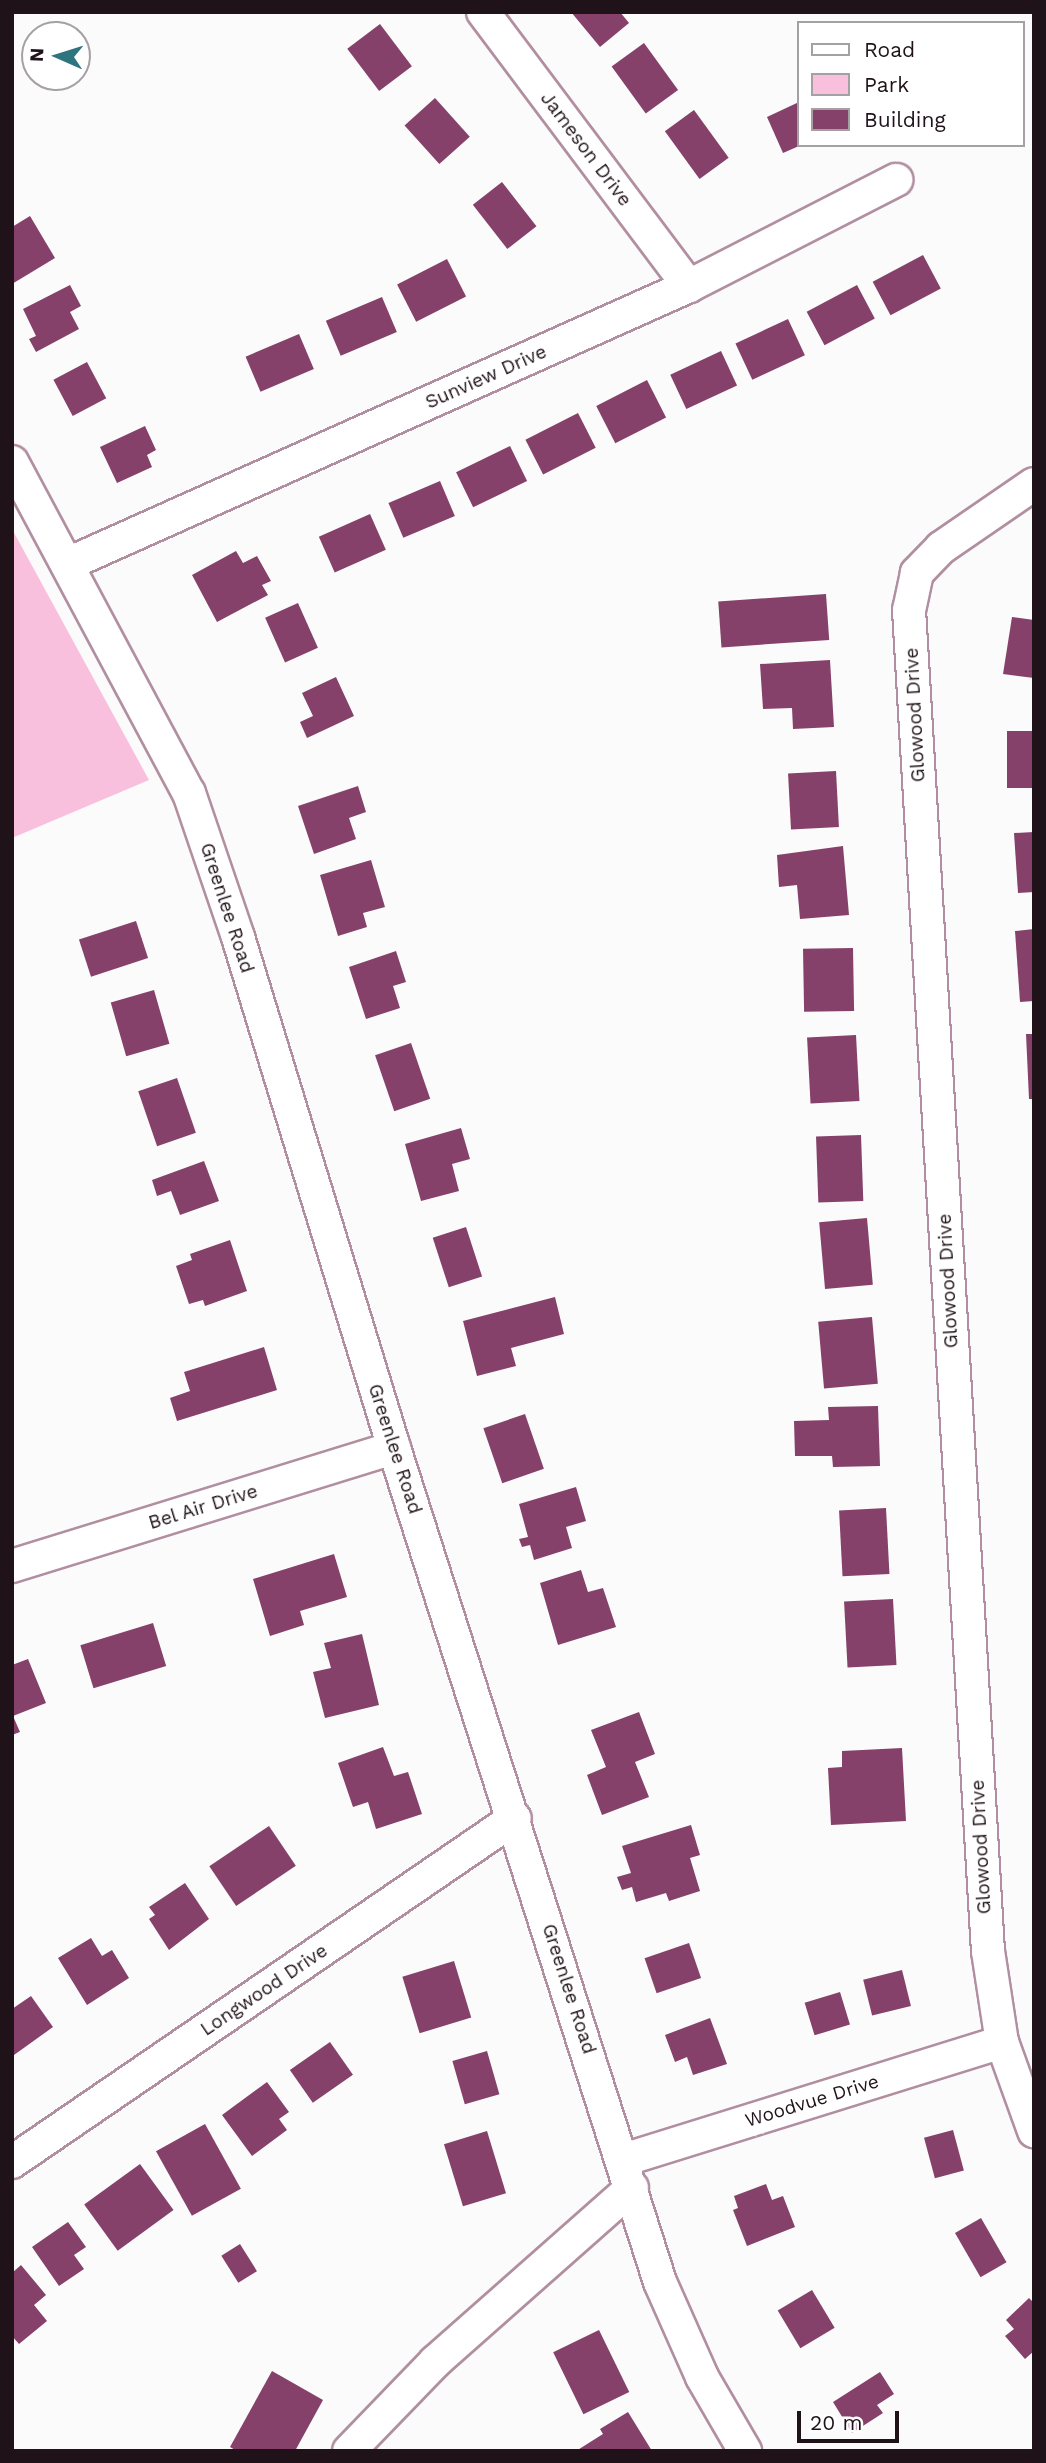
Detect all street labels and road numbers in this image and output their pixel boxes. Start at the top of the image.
street label: Jameson Drive [536,87,636,211]
street label: Sunview Drive [422,340,550,414]
street label: Glowood Drive [900,647,930,783]
street label: Greenlee Road [195,840,259,976]
street label: Glowood Drive [933,1213,963,1349]
street label: Greenlee Road [363,1381,427,1517]
street label: Bel Air Drive [145,1479,261,1535]
street label: Glowood Drive [966,1779,996,1915]
street label: Greenlee Road [537,1921,601,2057]
street label: Longwood Drive [196,1939,332,2041]
street label: Woodvue Drive [742,2070,882,2132]

